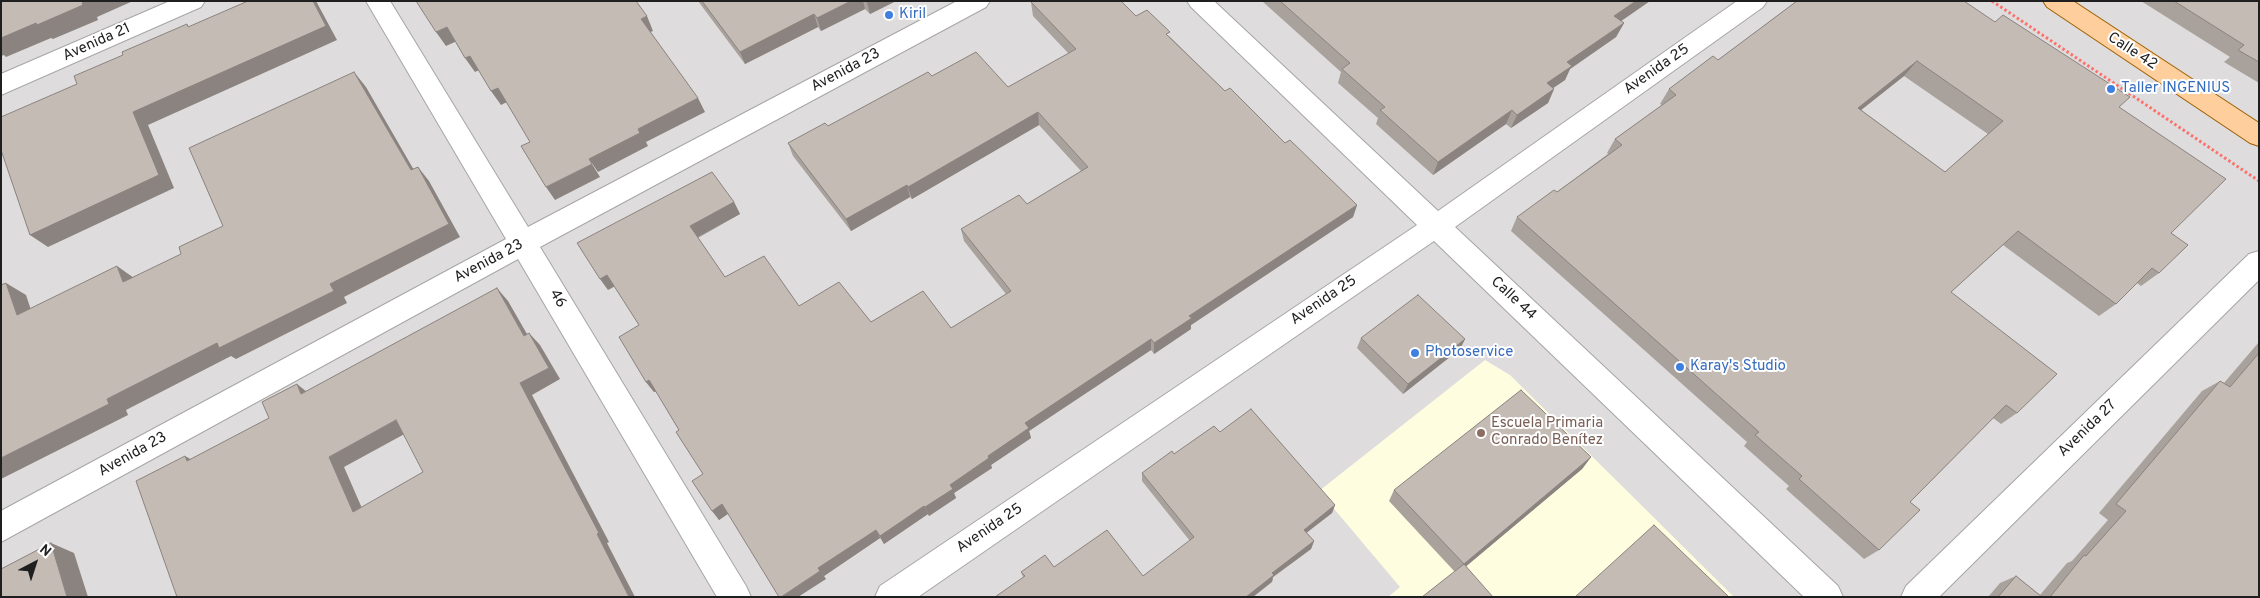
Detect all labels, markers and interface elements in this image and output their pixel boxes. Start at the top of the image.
place label: Kiril [899,6,926,24]
marker: Kiril [883,9,895,21]
street label: Avenida 21 [60,20,134,66]
street label: Calle 42 [2104,29,2160,75]
street label: Avenida 25 [1621,41,1693,99]
street label: Avenida 23 [808,45,884,97]
place label: Taller INGENIUS [2121,80,2230,98]
marker: Taller INGENIUS [2105,83,2117,95]
street label: Avenida 23 [451,236,527,288]
street label: Avenida 25 [1288,272,1360,330]
street label: Calle 44 [1487,273,1539,325]
street label: 46 [545,287,569,311]
place label: Photoservice [1425,344,1513,362]
marker: Photoservice [1409,347,1421,359]
place label: Karay's Studio [1690,358,1786,376]
marker: Karay's Studio [1674,361,1686,373]
street label: Avenida 27 [2055,397,2121,461]
place label: Escuela Primaria Conrado Benítez [1491,415,1603,450]
marker: Escuela Primaria Conrado Benítez [1475,427,1487,439]
street label: Avenida 23 [96,429,170,481]
street label: Avenida 25 [954,500,1026,558]
north arrow [10,538,60,588]
text: N [36,541,54,561]

